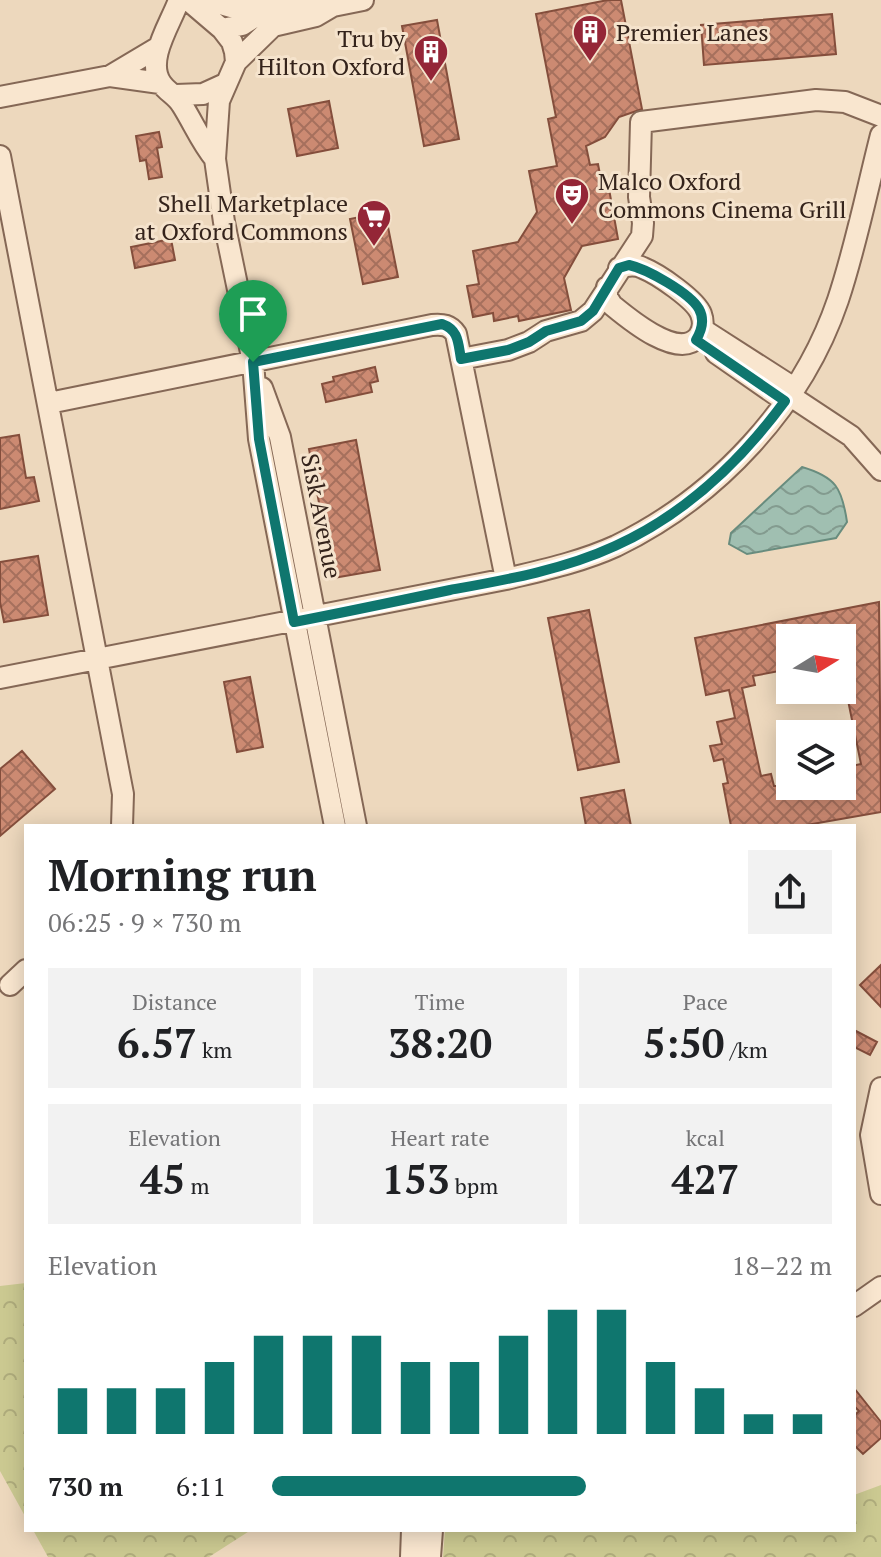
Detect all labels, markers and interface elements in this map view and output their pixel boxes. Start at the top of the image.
building icon: Premier Lanes [571,13,609,63]
place label: Premier Lanes [616,16,769,48]
place label: Tru by Hilton Oxford [257,22,406,82]
building icon: Tru by Hilton Oxford [412,33,450,83]
place label: Malco Oxford Commons Cinema Grill [598,165,846,225]
theatre icon: Malco Oxford Commons Cinema Grill [553,176,591,226]
place label: Shell Marketplace at Oxford Commons [134,187,348,247]
supermarket icon: Shell Marketplace at Oxford Commons [355,198,393,248]
pin [219,280,287,362]
icon: arrive [231,292,275,336]
street label: Sisk Avenue [294,451,350,581]
north arrow [776,624,856,704]
map controls [776,624,856,800]
button: layers [776,720,856,800]
text: Morning run [48,845,317,904]
button: share [748,850,832,934]
text: 06:25 · 9 × 730 m [48,905,242,939]
text: Distance [132,987,217,1016]
text: Time [415,987,465,1016]
text: Pace [683,987,728,1016]
text: 6.57 [117,1016,197,1069]
text: 38:20 [388,1016,492,1069]
text: 5:50 [643,1016,724,1069]
text: km [197,1035,232,1064]
text: /km [724,1035,768,1064]
text: Elevation [128,1123,221,1152]
text: Heart rate [391,1123,489,1152]
text: kcal [686,1123,725,1152]
text: 45 [140,1152,185,1205]
text: 153 [382,1152,450,1205]
text: 427 [671,1152,739,1205]
text: m [185,1171,209,1200]
text: bpm [450,1171,498,1200]
text: Elevation [48,1248,157,1282]
text: 18–22 m [732,1248,832,1282]
text: 730 m [48,1469,123,1503]
text: 6:11 [176,1469,226,1503]

